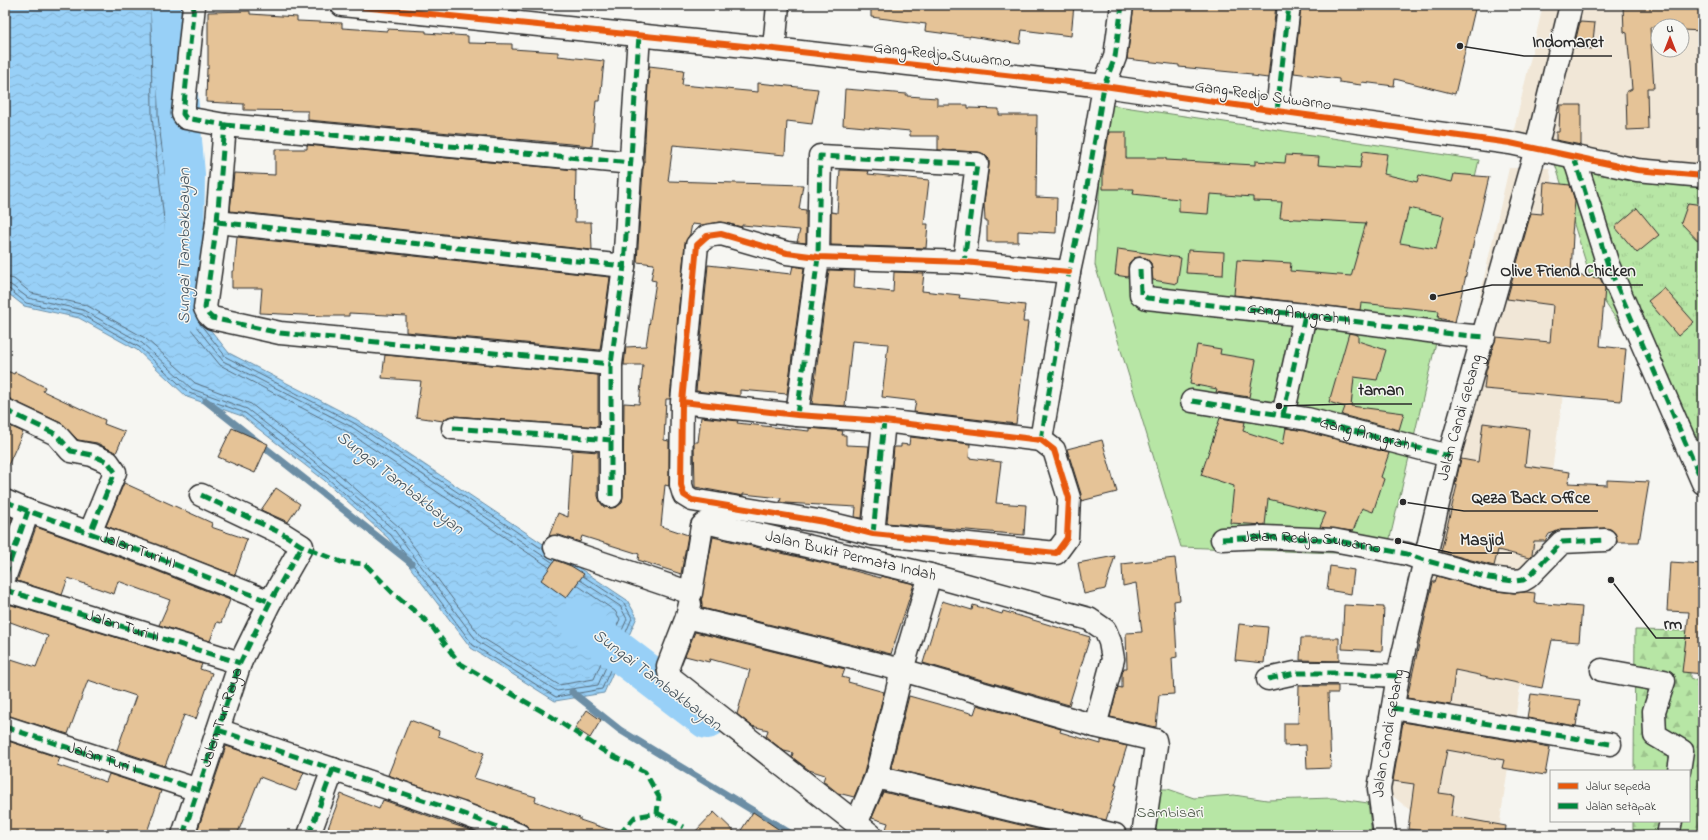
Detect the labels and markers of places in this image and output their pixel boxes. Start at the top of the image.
callout: Indomaret [1524,27,1612,56]
callout: Olive Friend Chicken [1492,256,1643,285]
callout: taman [1350,375,1412,404]
callout: Qeza Back Office [1464,482,1598,511]
callout: Masjid [1452,524,1512,553]
callout: rm [1656,609,1690,638]

